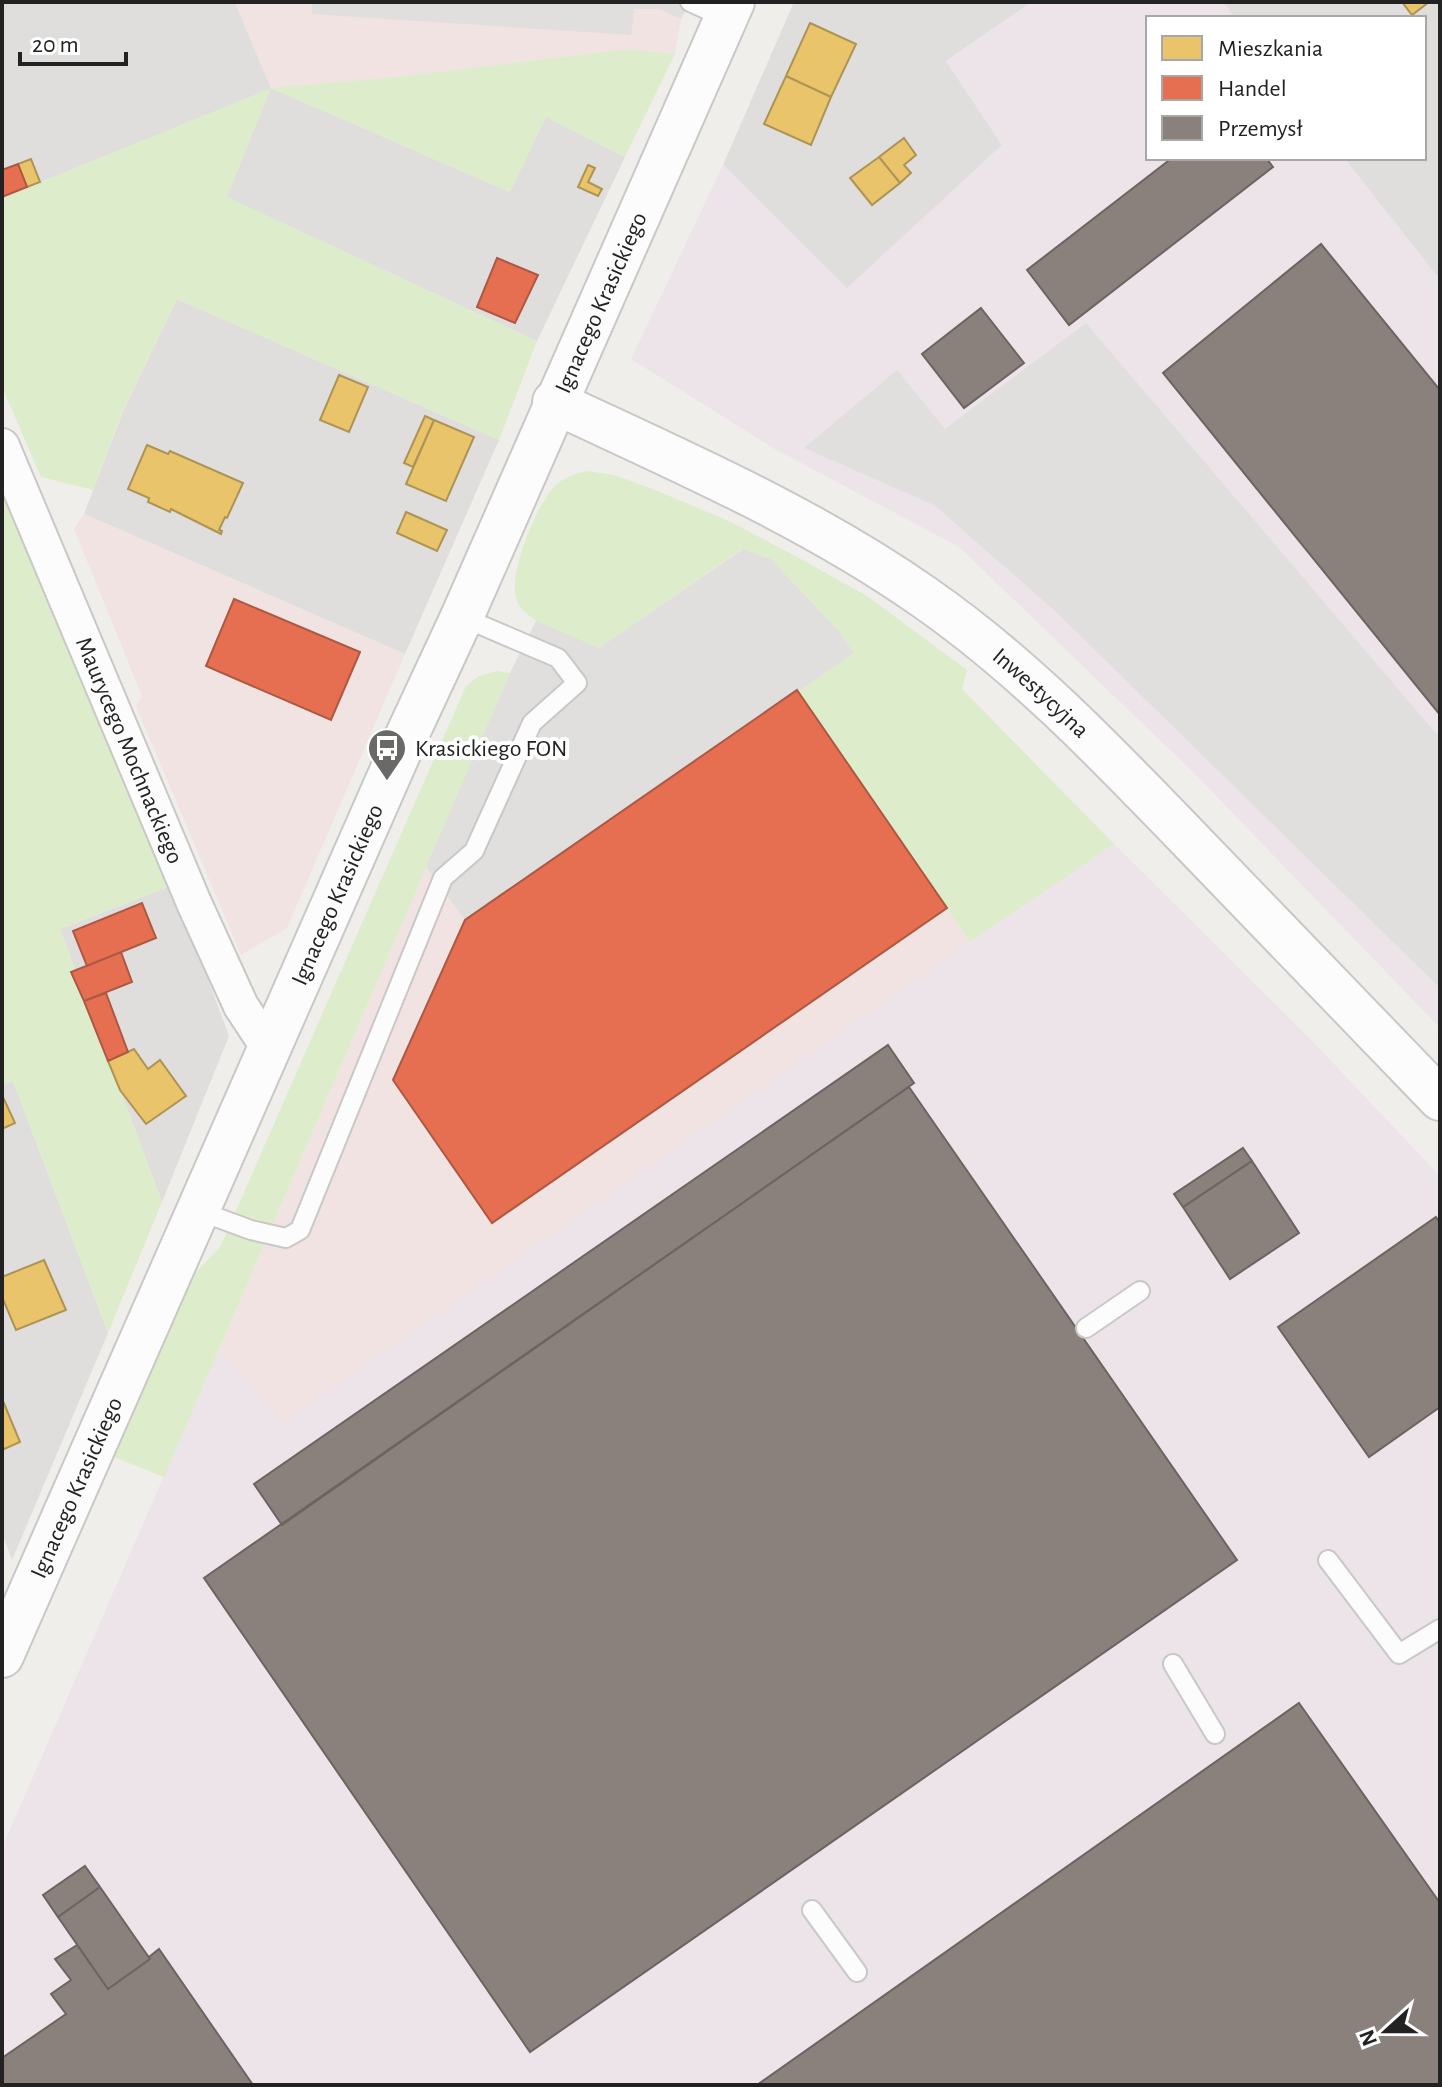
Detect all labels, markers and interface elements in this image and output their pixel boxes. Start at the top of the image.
scale bar [20,16,126,66]
legend [1146,16,1426,160]
text: 20 m [32,33,79,57]
text: Mieszkania [1218,37,1323,61]
text: Handel [1218,77,1287,101]
text: Przemysł [1218,117,1303,141]
street label: Ignacego Krasickiego [551,209,652,397]
street label: Maurycego Mochnackiego [71,634,187,867]
street label: Inwestycyjna [988,644,1093,743]
bus stop icon: Krasickiego FON [366,727,408,782]
place label: Krasickiego FON [415,737,567,761]
street label: Ignacego Krasickiego [288,801,388,989]
street label: Ignacego Krasickiego [27,1394,127,1582]
north arrow [1346,1991,1426,2071]
text: N [1355,2027,1381,2049]

